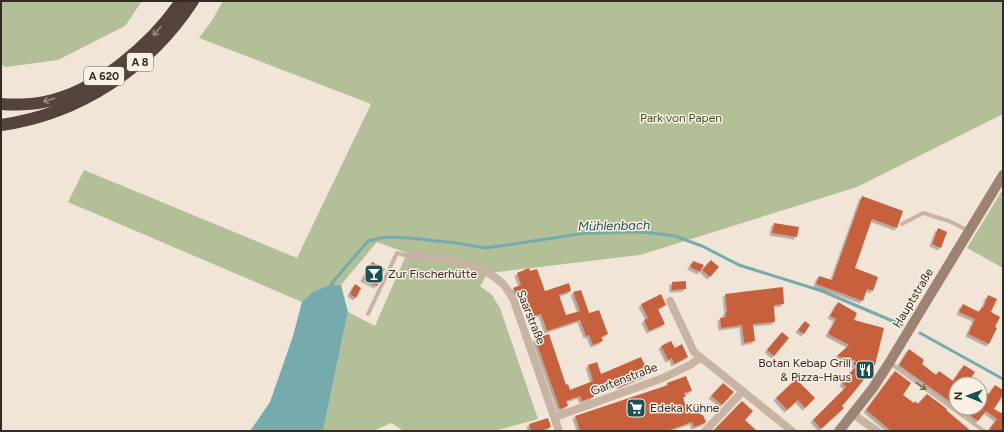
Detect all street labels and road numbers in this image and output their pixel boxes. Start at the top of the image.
road number: A 8 [127,53,153,71]
road number: A 620 [84,67,124,85]
street label: Hauptstraße [890,265,937,330]
street label: Saarstraße [514,288,548,347]
street label: Gartenstraße [588,360,660,398]

